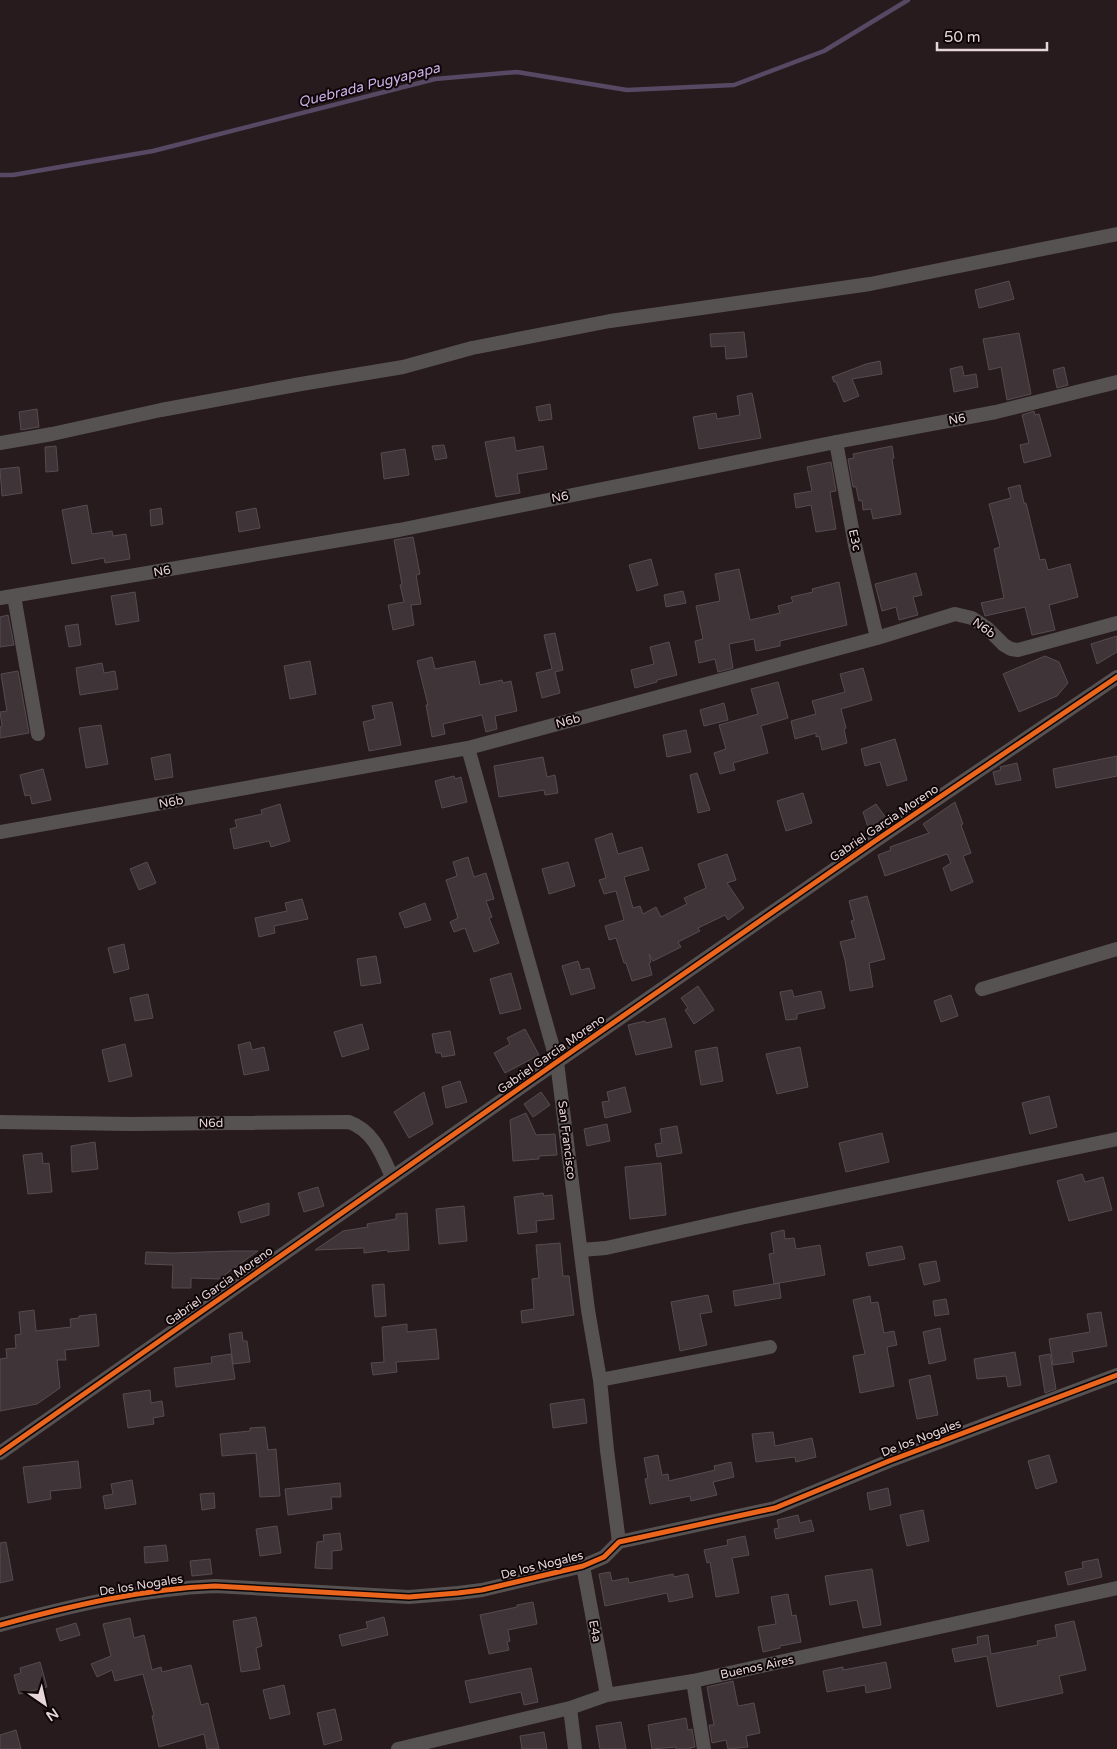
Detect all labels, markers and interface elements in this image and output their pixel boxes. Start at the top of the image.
scale bar [937,20,1047,52]
text: 50 m [944,28,981,46]
water label: Quebrada Pugyapapa [296,59,443,111]
street label: N6 [947,411,967,427]
street label: N6 [550,488,570,506]
street label: E3c [846,528,864,552]
street label: N6 [152,563,172,579]
street label: N6b [970,615,998,641]
street label: N6b [554,711,582,731]
street label: Gabriel Garcia Moreno [827,781,941,865]
street label: N6b [158,793,184,811]
street label: Gabriel Garcia Moreno [495,1012,607,1096]
street label: San Francisco [555,1100,579,1180]
street label: N6d [199,1116,223,1130]
street label: Gabriel Garcia Moreno [163,1244,275,1328]
street label: De los Nogales [879,1416,963,1460]
street label: De los Nogales [499,1548,585,1582]
street label: De los Nogales [98,1571,184,1599]
street label: E4a [586,1619,604,1643]
street label: Buenos Aires [719,1652,795,1682]
north arrow [20,1679,70,1729]
text: N [43,1704,61,1725]

